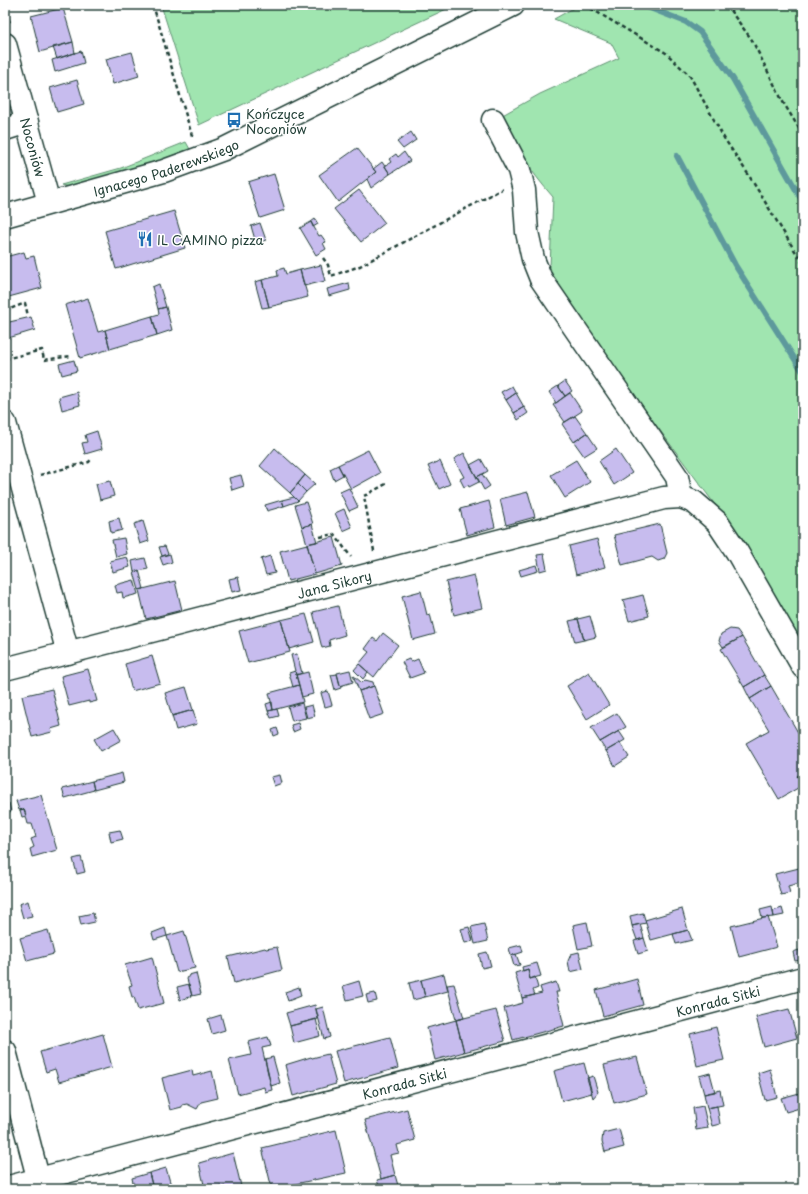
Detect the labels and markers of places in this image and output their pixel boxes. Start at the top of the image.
place label: Kończyce Noconiów [246,104,307,138]
bus stop icon: Kończyce Noconiów [225,111,243,129]
restaurant icon: IL CAMINO pizza [136,230,154,248]
place label: IL CAMINO pizza [157,230,265,249]

